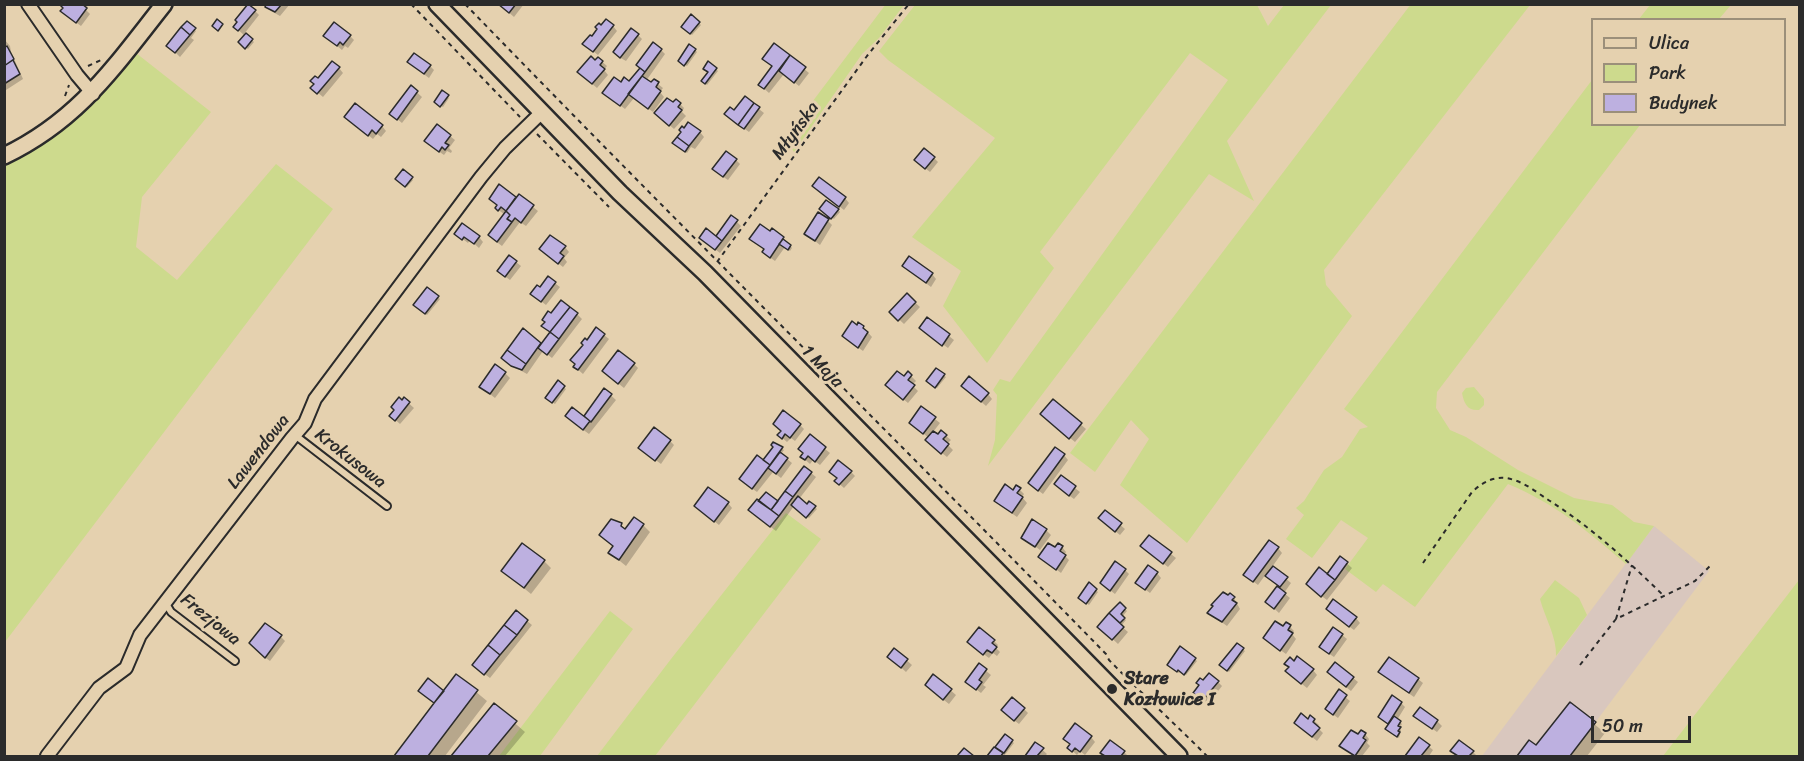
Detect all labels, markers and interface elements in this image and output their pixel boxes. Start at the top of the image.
legend [1591,18,1786,126]
text: Ulica [1649,27,1689,59]
text: Park [1649,57,1686,89]
text: Budynek [1649,87,1717,119]
street label: Młyńska [768,98,824,164]
street label: 1 Maja [797,341,847,393]
street label: Lawendowa [223,410,295,494]
street label: Krokusowa [310,424,390,494]
street label: Frezjowa [176,589,244,651]
place label: Stare Kozłowice I [1124,668,1215,710]
marker: Stare Kozłowice I [1105,682,1119,696]
scale bar [1594,704,1694,742]
text: 50 m [1602,710,1643,742]

